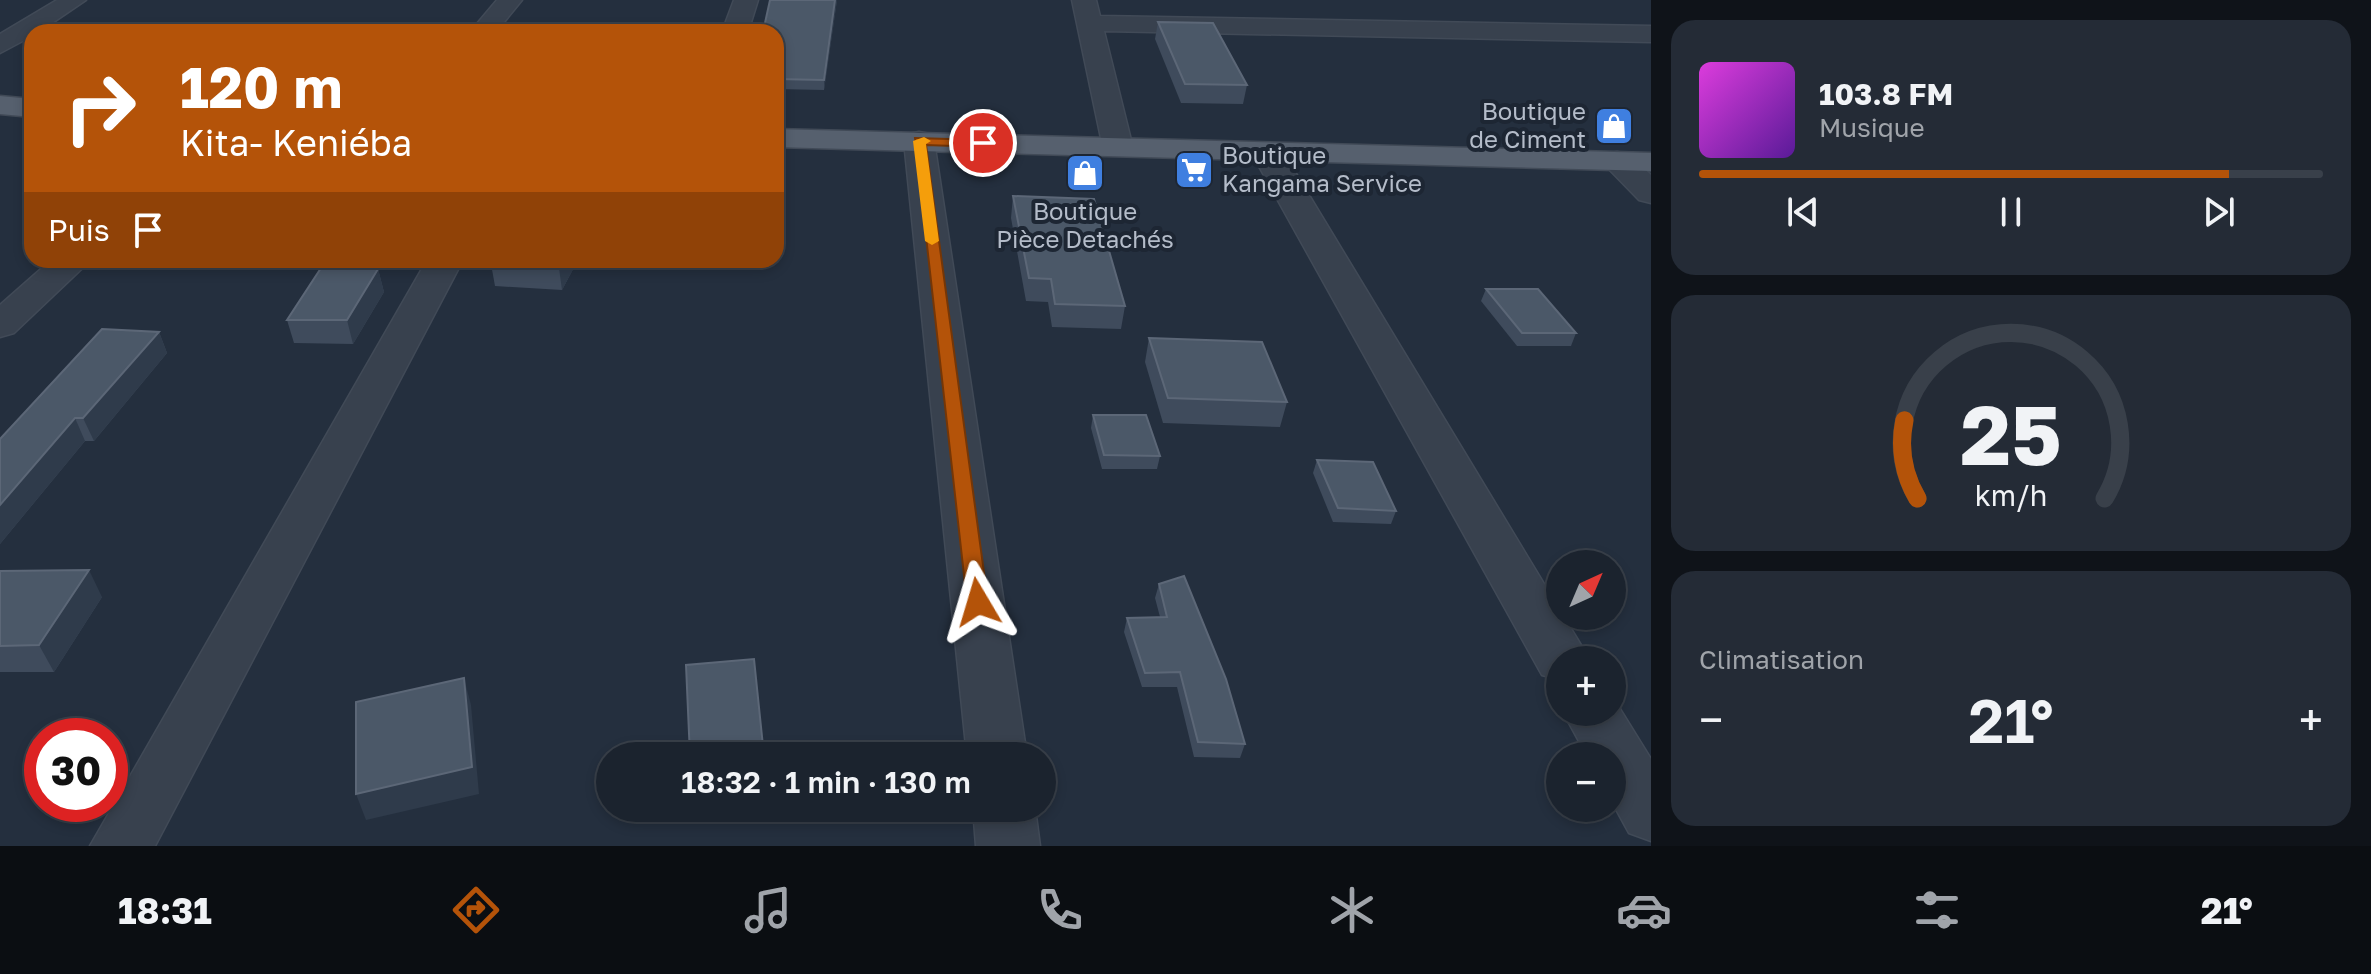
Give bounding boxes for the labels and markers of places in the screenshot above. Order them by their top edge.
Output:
place label: Boutique de Ciment [1469,96,1586,153]
shop icon: Boutique de Ciment [1593,105,1635,147]
pin [949,109,1017,177]
place label: Boutique Kangama Service [1222,140,1422,197]
supermarket icon: Boutique Kangama Service [1173,149,1215,191]
shop icon: Boutique Pièce Detachés [1064,152,1106,194]
place label: Boutique Pièce Detachés [996,196,1174,253]

